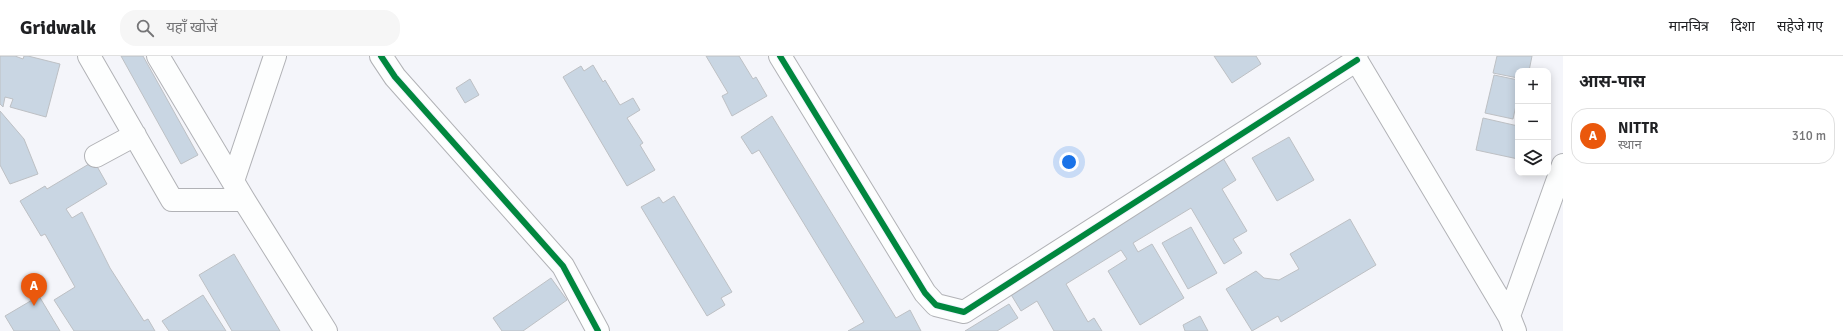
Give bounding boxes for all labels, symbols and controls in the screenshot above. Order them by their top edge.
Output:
search box [120,10,400,46]
text: Gridwalk [20,16,96,40]
icon: search [134,17,156,39]
text: यहाँ खोजें [166,18,217,36]
text: मानचित्र [1669,18,1709,35]
text: दिशा [1731,18,1755,35]
text: सहेजे गए [1777,18,1823,35]
map controls [1515,68,1551,176]
button: + [1515,68,1551,104]
text: आस-पास [1579,71,1645,92]
button: − [1515,104,1551,140]
text: NITTR [1618,119,1658,137]
text: A [1589,128,1597,144]
text: 310 m [1792,128,1826,144]
text: स्थान [1618,137,1642,153]
button: layers [1515,140,1551,176]
your location [1059,152,1079,172]
pin: A [21,273,47,306]

